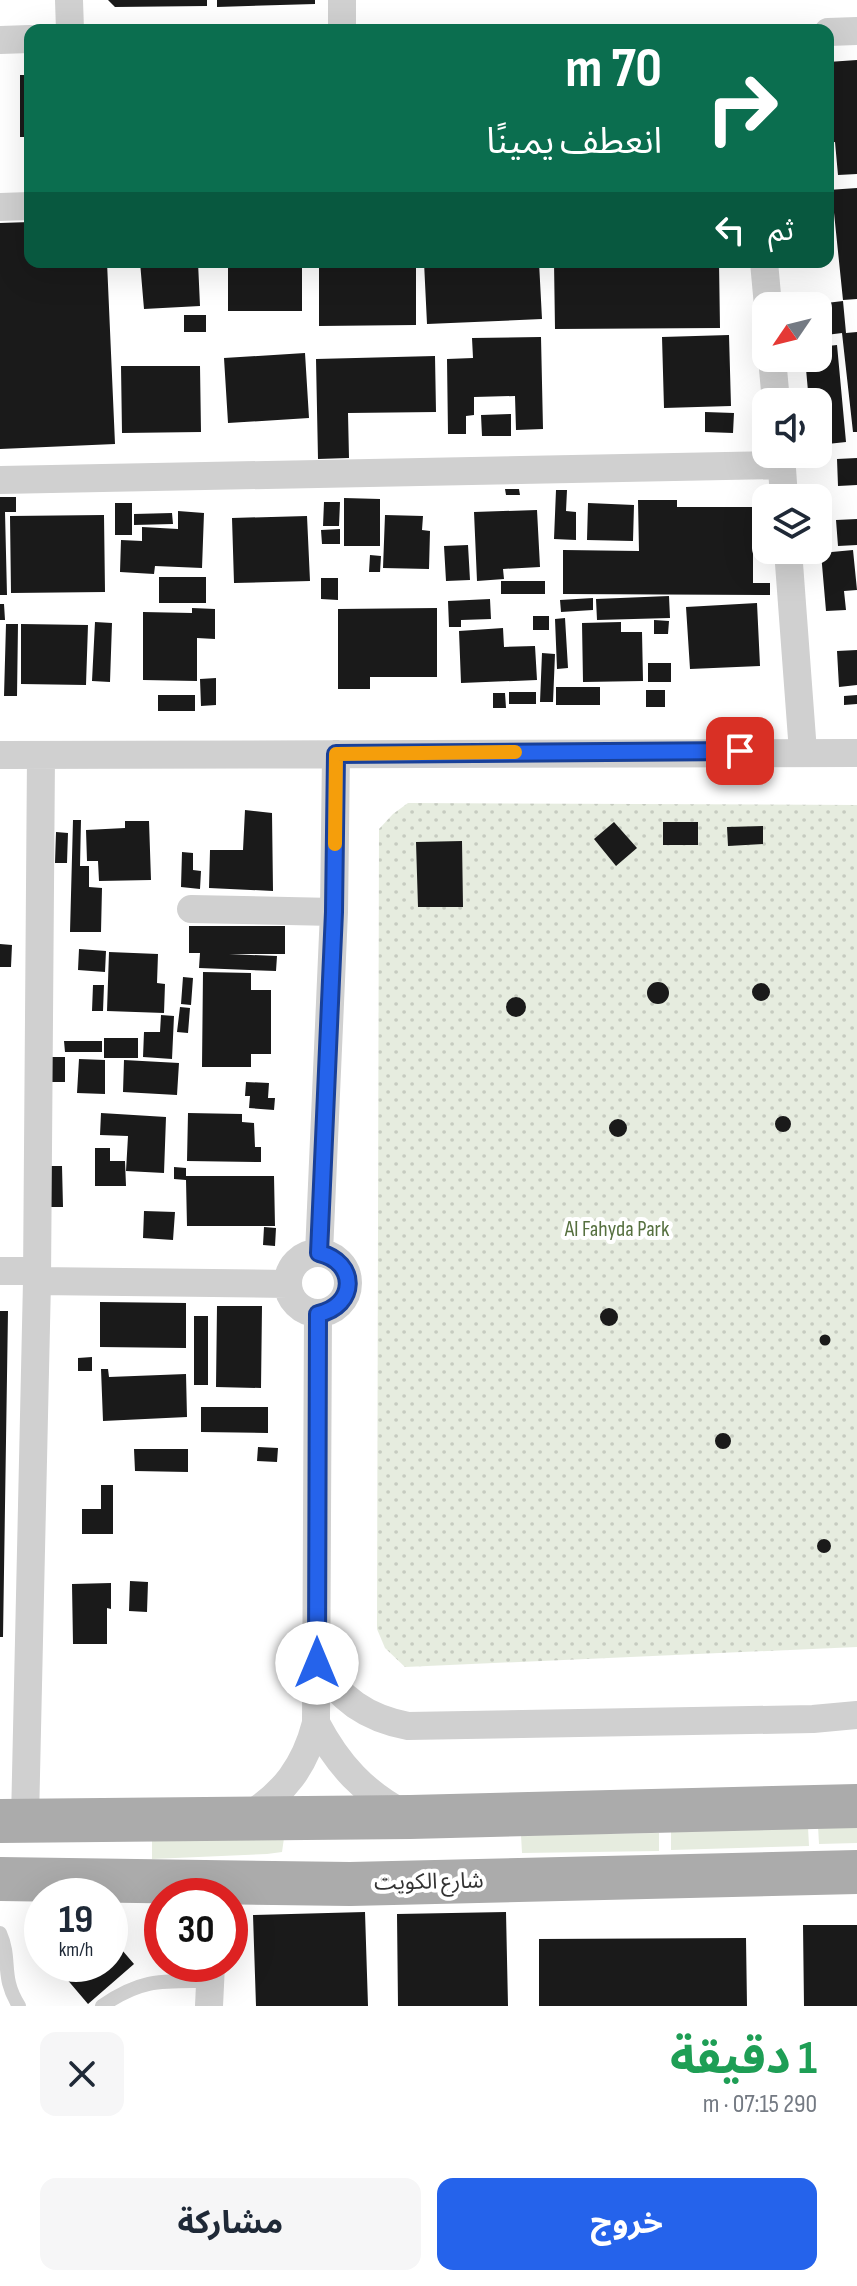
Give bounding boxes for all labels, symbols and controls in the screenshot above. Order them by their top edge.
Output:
text: 70 m [565,36,662,103]
icon: right [690,56,794,160]
text: انعطف يمينًا [486,121,662,164]
icon: left [708,208,752,252]
text: ثم [768,213,794,249]
north arrow [752,292,832,372]
map controls [752,292,832,564]
button: sound [752,388,832,468]
button: layers [752,484,832,564]
pin [706,717,774,785]
icon: arrive [718,729,762,773]
park label: Al Fahyda Park [564,1216,670,1243]
position arrow [275,1621,359,1705]
street label: شارع الكويت [374,1868,484,1898]
speed limit sign: 30 [144,1878,248,1982]
text: 19 [59,1896,93,1944]
text: km/h [59,1938,93,1962]
text: 1 دقيقة [670,2030,817,2087]
button: close [40,2032,124,2116]
text: 290 m · 07:15 [703,2089,817,2120]
button: مشاركة [40,2178,421,2270]
button: خروج [437,2178,817,2270]

